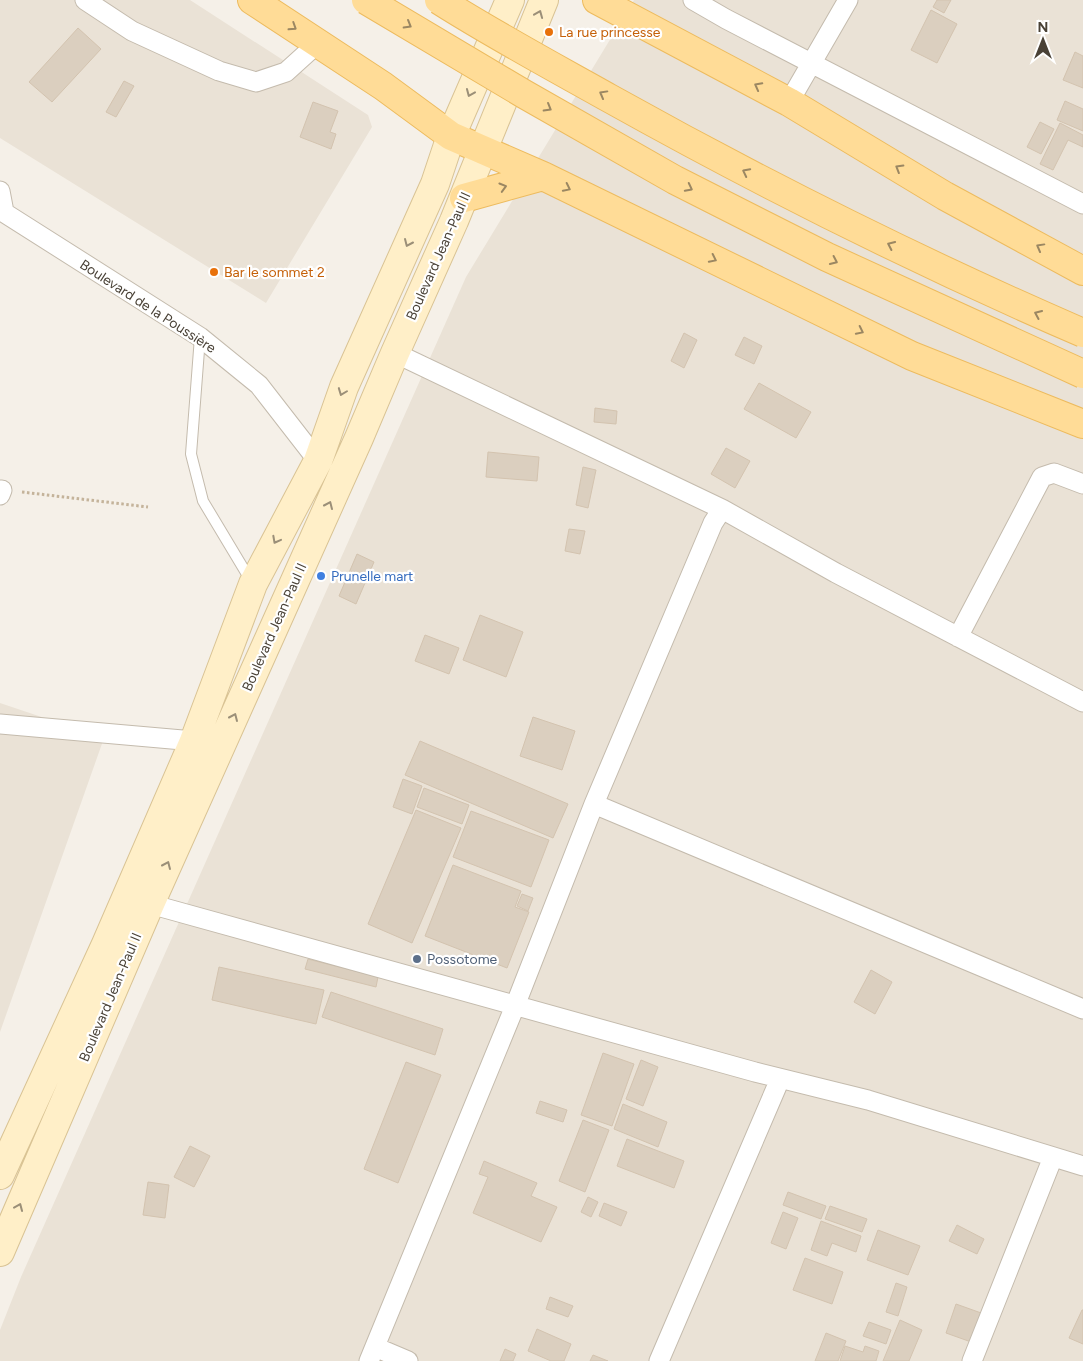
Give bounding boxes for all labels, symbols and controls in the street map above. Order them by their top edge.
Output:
one-way arrow [533,10,543,19]
north arrow [1018,15,1068,65]
one-way arrow [402,19,411,29]
text: N [1038,19,1048,36]
one-way arrow [287,20,296,30]
place label: La rue princesse [559,24,661,41]
marker: La rue princesse [543,26,555,38]
one-way arrow [755,82,764,92]
one-way arrow [465,88,476,97]
one-way arrow [599,91,608,101]
one-way arrow [542,101,551,111]
one-way arrow [895,164,904,174]
one-way arrow [742,168,751,178]
one-way arrow [499,182,507,192]
one-way arrow [562,182,571,193]
one-way arrow [684,182,693,192]
street label: Boulevard Jean-Paul II [403,190,474,323]
one-way arrow [404,238,415,247]
one-way arrow [887,240,896,251]
one-way arrow [1036,244,1045,254]
one-way arrow [708,253,717,263]
one-way arrow [829,254,838,265]
street label: Boulevard de la Poussière [76,256,219,357]
place label: Bar le sommet 2 [224,264,325,281]
marker: Bar le sommet 2 [208,266,220,278]
one-way arrow [1034,309,1043,320]
one-way arrow [854,324,863,334]
one-way arrow [338,387,348,396]
one-way arrow [323,501,333,510]
one-way arrow [272,534,282,543]
street label: Boulevard Jean-Paul II [239,561,310,694]
place label: Prunelle mart [331,568,413,585]
marker: Prunelle mart [315,570,327,582]
one-way arrow [228,713,238,722]
one-way arrow [161,861,172,870]
street label: Boulevard Jean-Paul II [76,930,145,1064]
place label: Possotome [427,951,498,968]
marker: Possotome [411,953,423,965]
one-way arrow [13,1203,24,1212]

